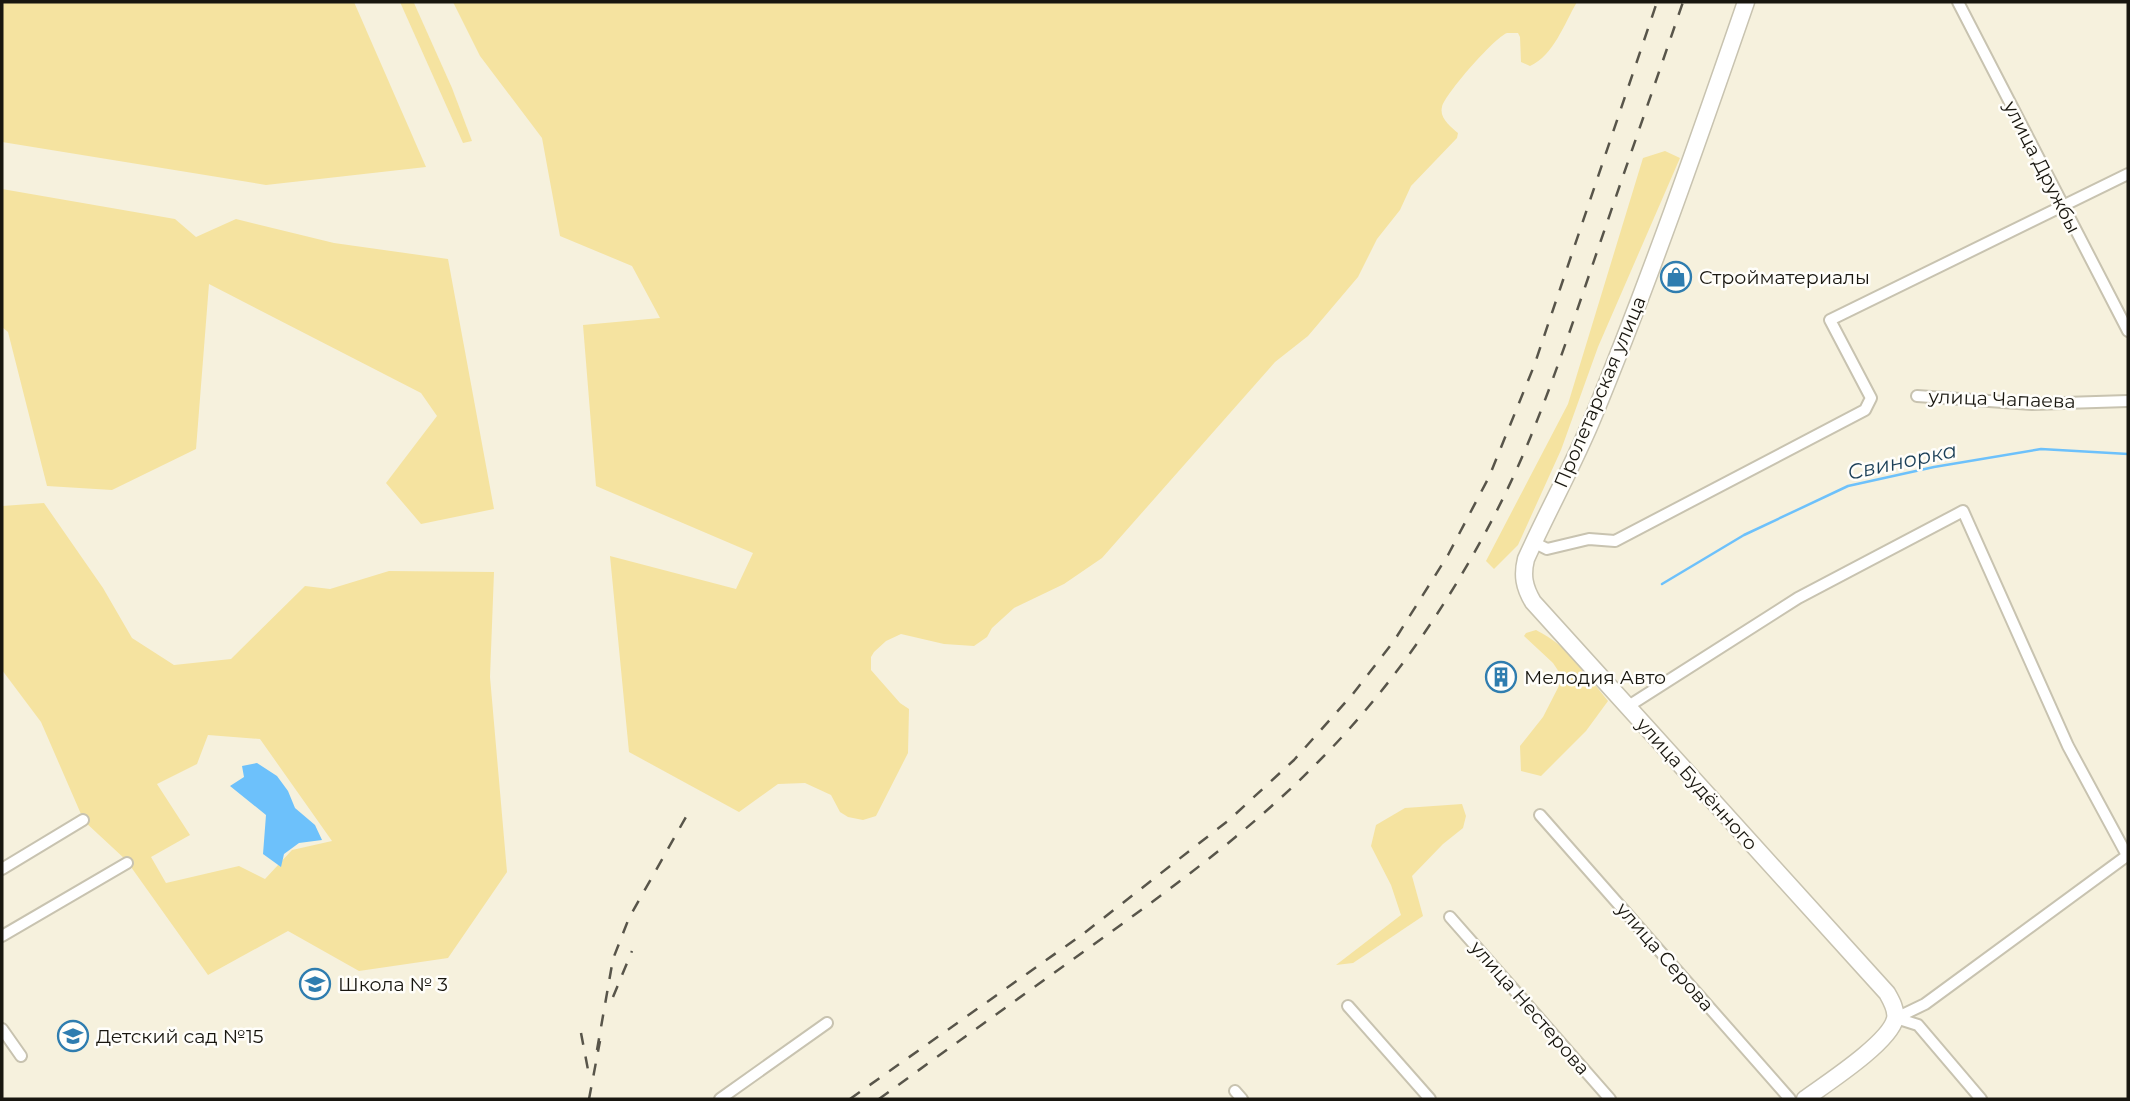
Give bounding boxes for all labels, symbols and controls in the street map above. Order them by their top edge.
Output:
street label: улица Дружбы [1998,96,2085,237]
shop icon: Стройматериалы [1659,260,1693,294]
place label: Стройматериалы [1699,266,1870,289]
street label: Пролетарская улица [1549,293,1651,491]
street label: улица Чапаева [1927,385,2076,413]
water label: Свинорка [1845,437,1959,485]
building icon: Мелодия Авто [1484,660,1518,694]
place label: Мелодия Авто [1524,666,1666,689]
street label: улица Будённого [1631,712,1763,855]
street label: улица Серова [1611,897,1719,1016]
street label: улица Нестерова [1465,935,1595,1080]
school or university icon: Школа № 3 [298,967,332,1001]
place label: Школа № 3 [338,973,448,996]
school or university icon: Детский сад №15 [56,1019,90,1053]
place label: Детский сад №15 [96,1025,264,1048]

